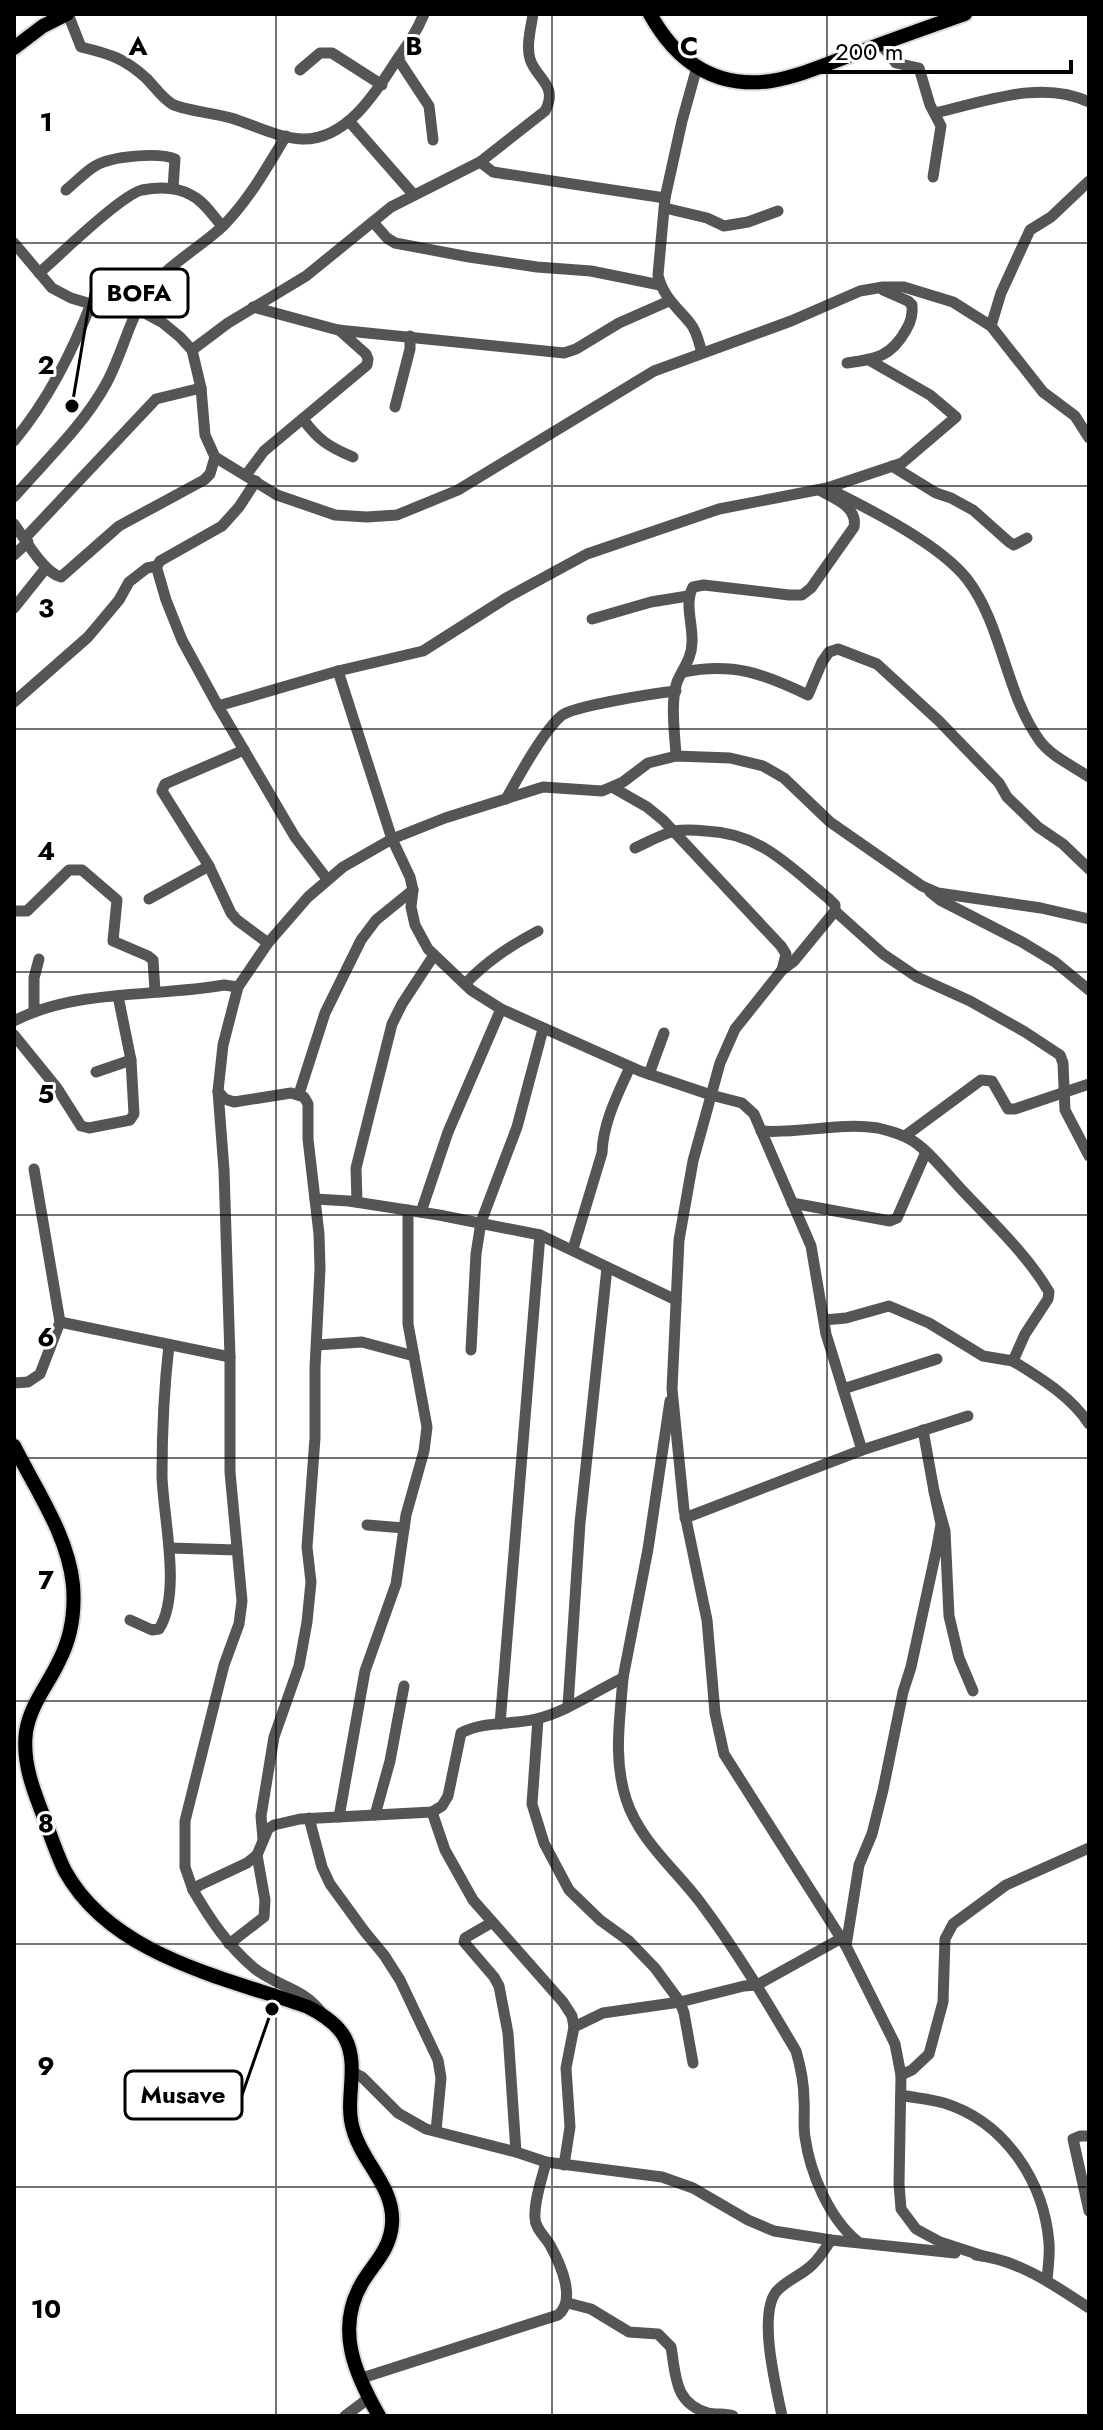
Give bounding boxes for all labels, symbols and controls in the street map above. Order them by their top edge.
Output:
scale bar [823,24,1071,74]
text: A [127,27,148,65]
text: B [405,27,423,65]
text: C [680,27,698,65]
text: 200 m [835,34,903,69]
text: 1 [39,103,53,141]
callout: BOFA [91,269,188,317]
text: BOFA [107,275,172,310]
text: 2 [37,346,55,384]
text: 3 [38,589,54,627]
text: 4 [37,832,55,870]
text: 5 [38,1075,54,1113]
text: 6 [37,1318,55,1356]
text: 7 [38,1561,54,1599]
text: 8 [38,1804,54,1842]
text: 9 [37,2047,55,2085]
callout: Musave [125,2071,242,2119]
text: Musave [141,2077,225,2112]
text: 10 [31,2290,61,2328]

